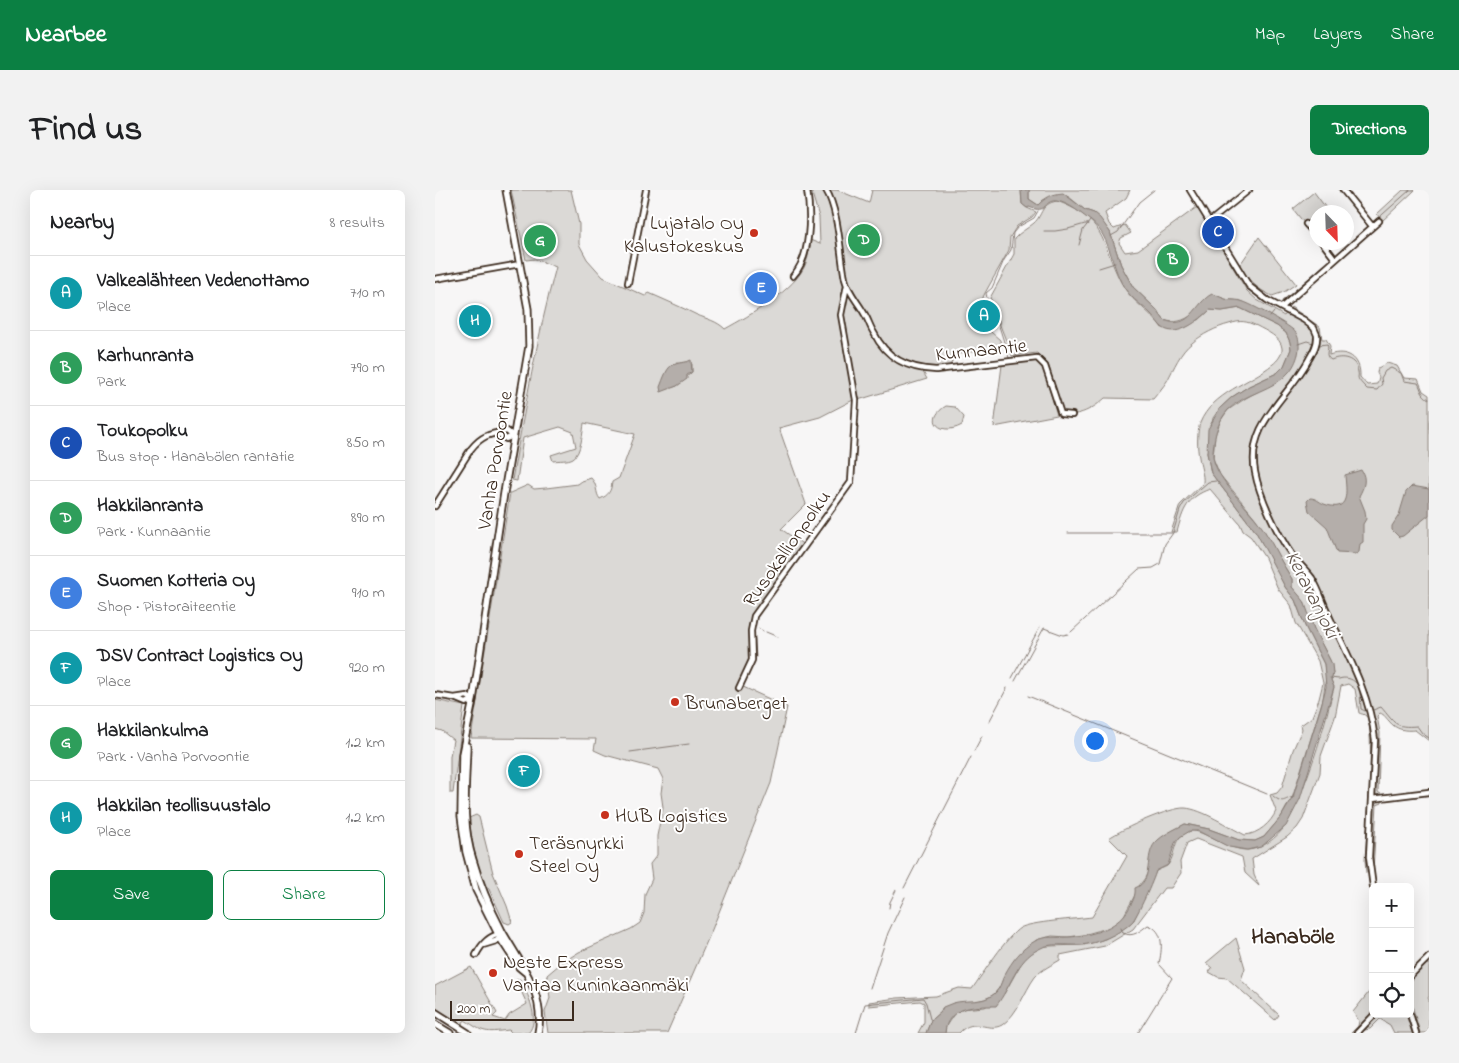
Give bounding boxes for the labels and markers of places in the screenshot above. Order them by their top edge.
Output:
place label: Lujatalo Oy Kalustokeskus [624,210,744,262]
pin: C [1202,213,1234,251]
pin: D [848,221,880,259]
pin: G [524,222,556,260]
marker: Lujatalo Oy Kalustokeskus [748,227,760,239]
pin: B [1157,241,1189,279]
pin: E [745,269,777,307]
pin: A [968,297,1000,335]
pin: H [459,302,491,340]
place label: Brunaberget [684,690,787,720]
marker: Brunaberget [669,696,681,708]
pin: F [508,752,540,790]
place label: HUB Logistics [615,803,728,833]
marker: HUB Logistics [599,809,611,821]
place label: Teräsnyrkki Steel Oy [529,830,624,882]
marker: Teräsnyrkki Steel Oy [513,848,525,860]
place label: Neste Express Vantaa Kuninkaanmäki [502,949,689,1001]
marker: Neste Express Vantaa Kuninkaanmäki [487,967,499,979]

